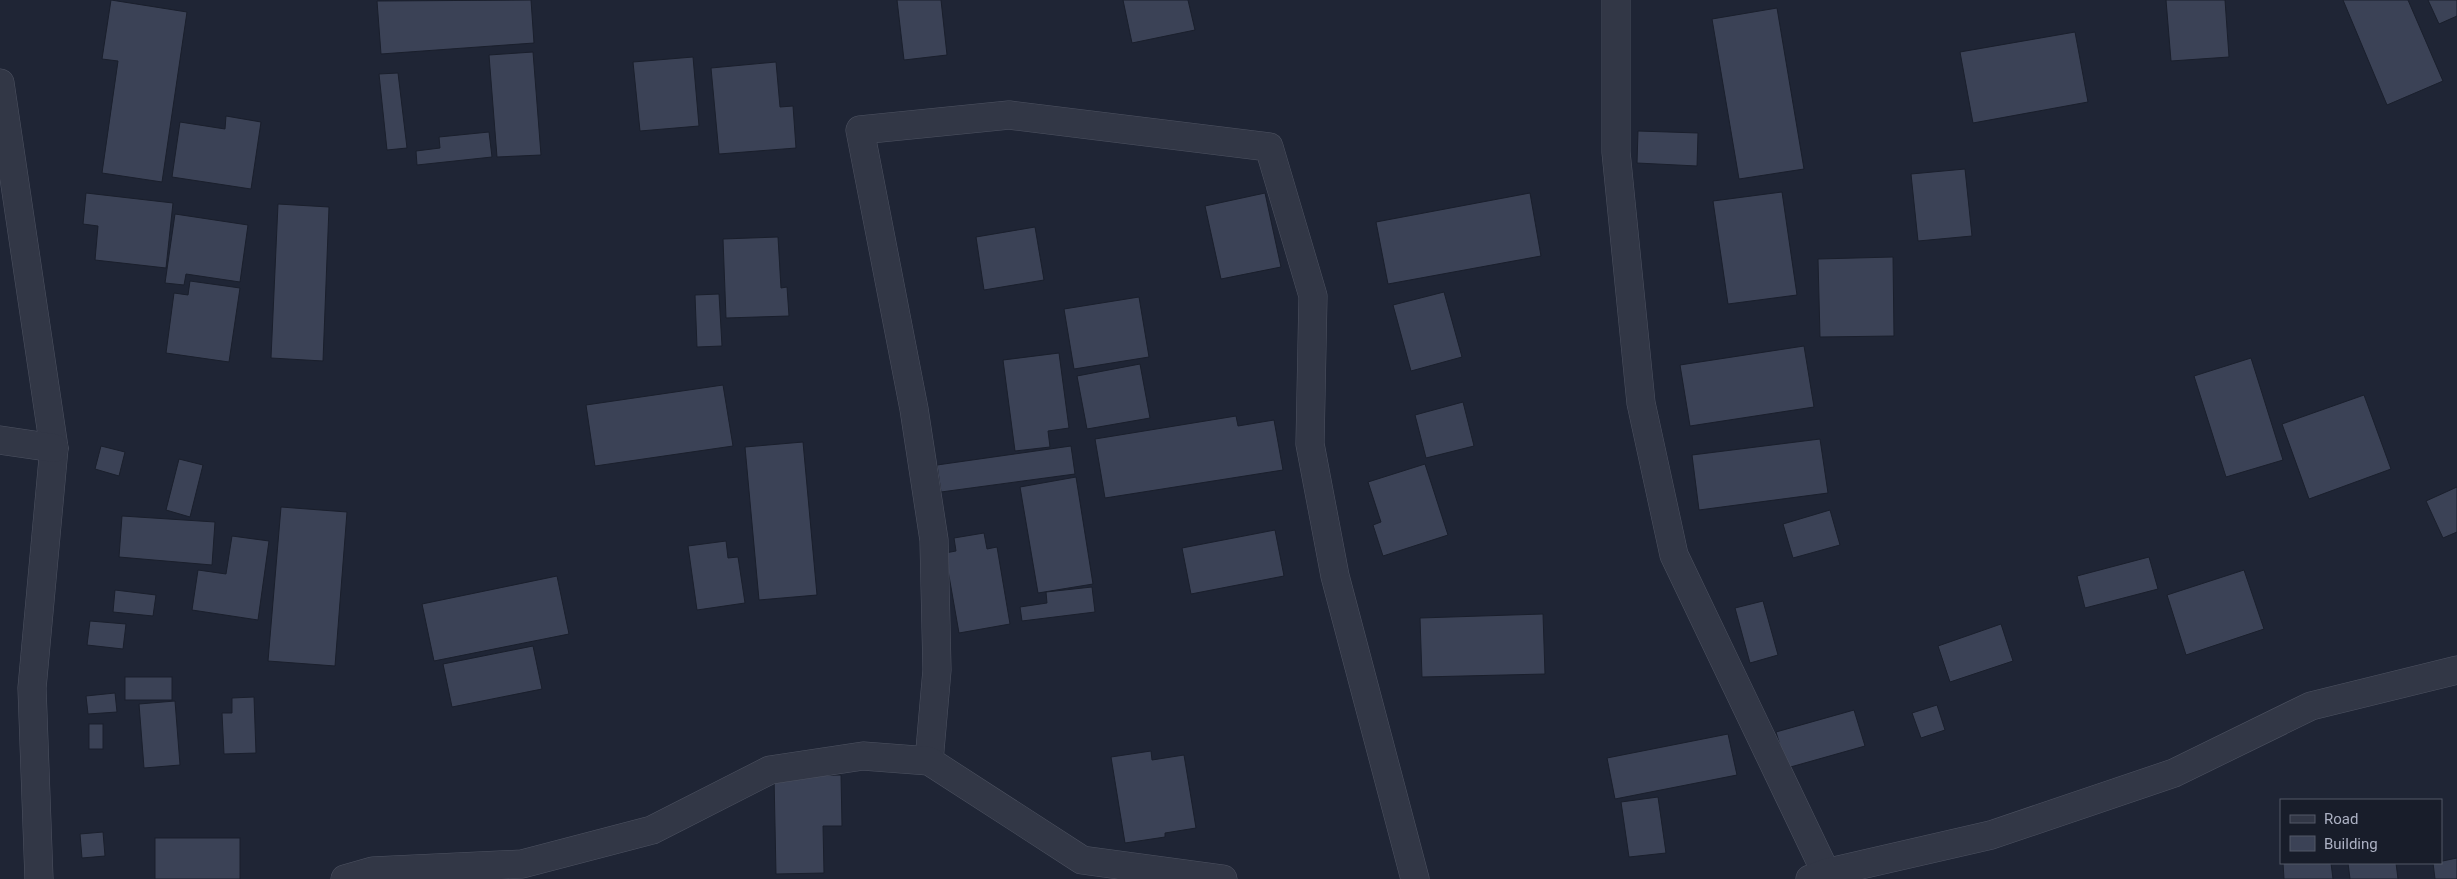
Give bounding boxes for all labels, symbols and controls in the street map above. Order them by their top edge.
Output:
legend [2280,799,2442,864]
text: Road [2324,810,2358,828]
text: Building [2324,835,2378,853]

